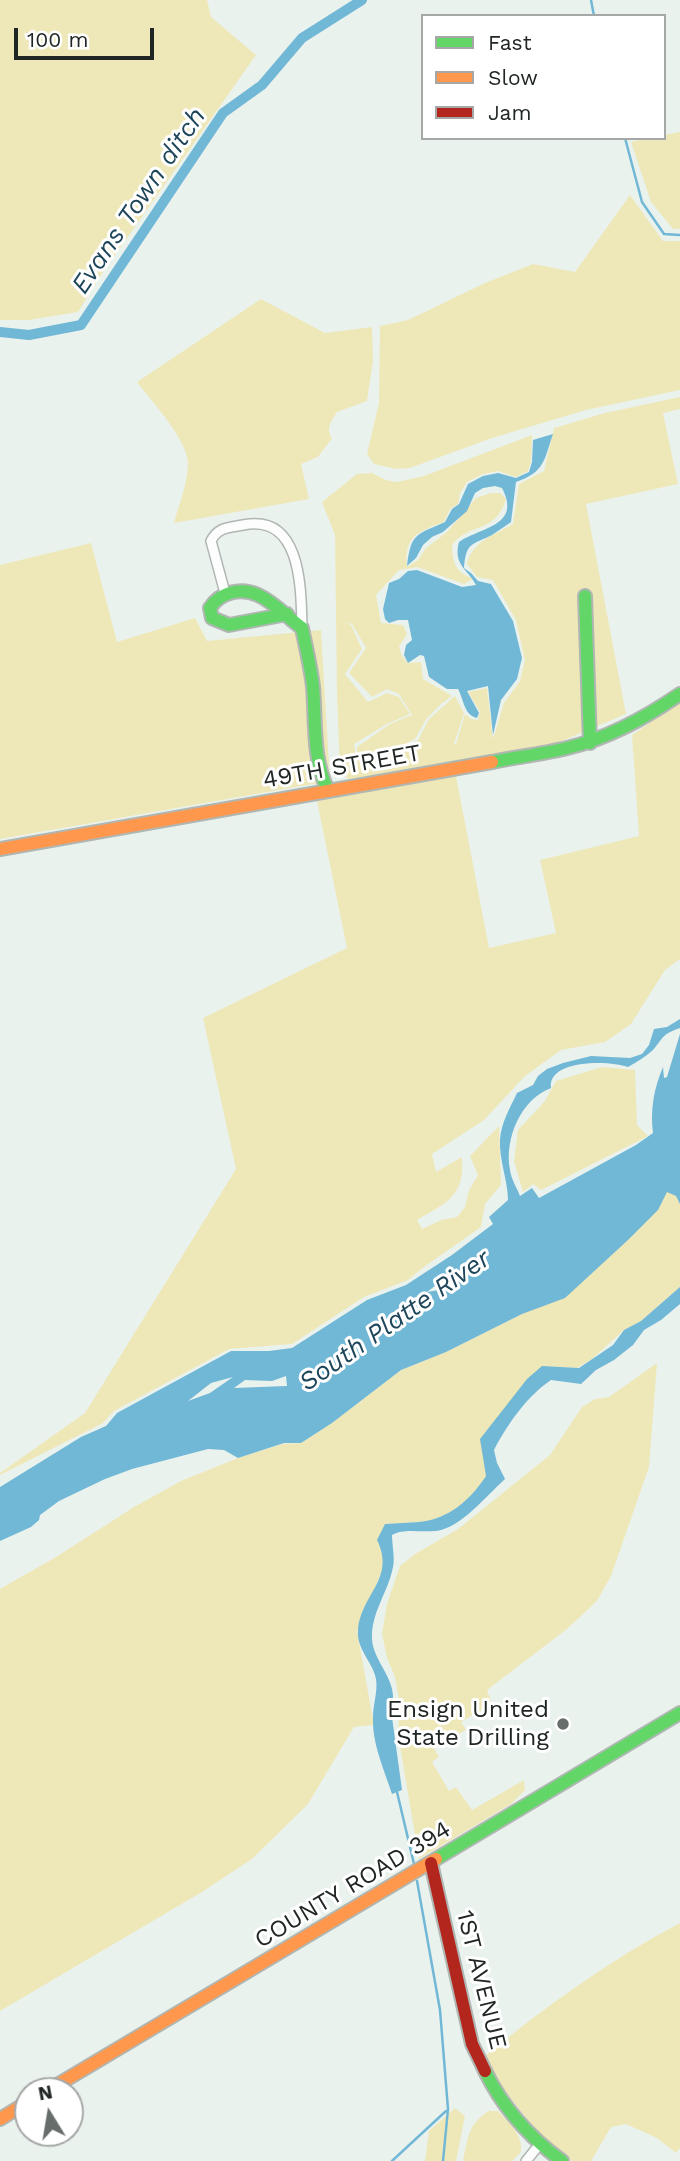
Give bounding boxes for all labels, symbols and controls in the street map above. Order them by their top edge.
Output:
scale bar [18,14,158,58]
legend [421,14,666,140]
text: 100 m [27,27,89,52]
text: Fast [488,30,532,55]
text: Slow [488,65,538,90]
text: Jam [488,100,531,125]
water label: Evans Town ditch [65,102,213,300]
street label: 49TH STREET [261,739,423,795]
water label: South Platte River [294,1243,496,1399]
place label: Ensign United State Drilling [387,1696,549,1752]
marker: Ensign United State Drilling [555,1716,571,1732]
street label: COUNTY ROAD 394 [250,1815,456,1955]
street label: 1ST AVENUE [450,1908,512,2052]
north arrow [14,2077,84,2147]
text: N [36,2080,54,2105]

